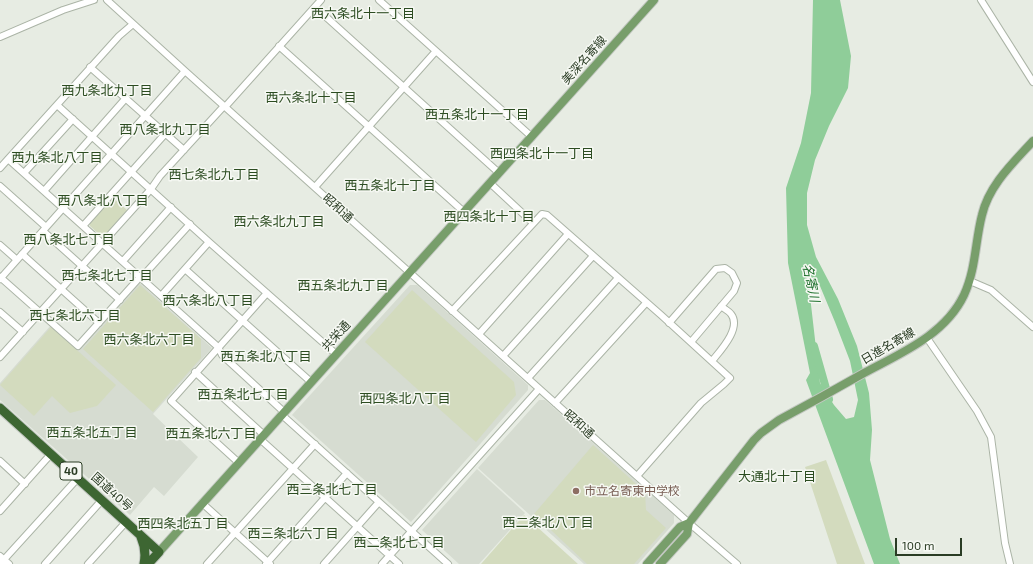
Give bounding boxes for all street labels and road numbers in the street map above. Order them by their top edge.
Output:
street label: 美深名寄線 [559,33,609,87]
street label: 昭和通 [320,191,356,225]
street label: 共栄通 [319,318,353,354]
street label: 日進名寄線 [858,325,918,367]
street label: 昭和通 [561,407,597,441]
road number: 40 [60,462,82,480]
street label: 国道40号 [88,470,136,514]

